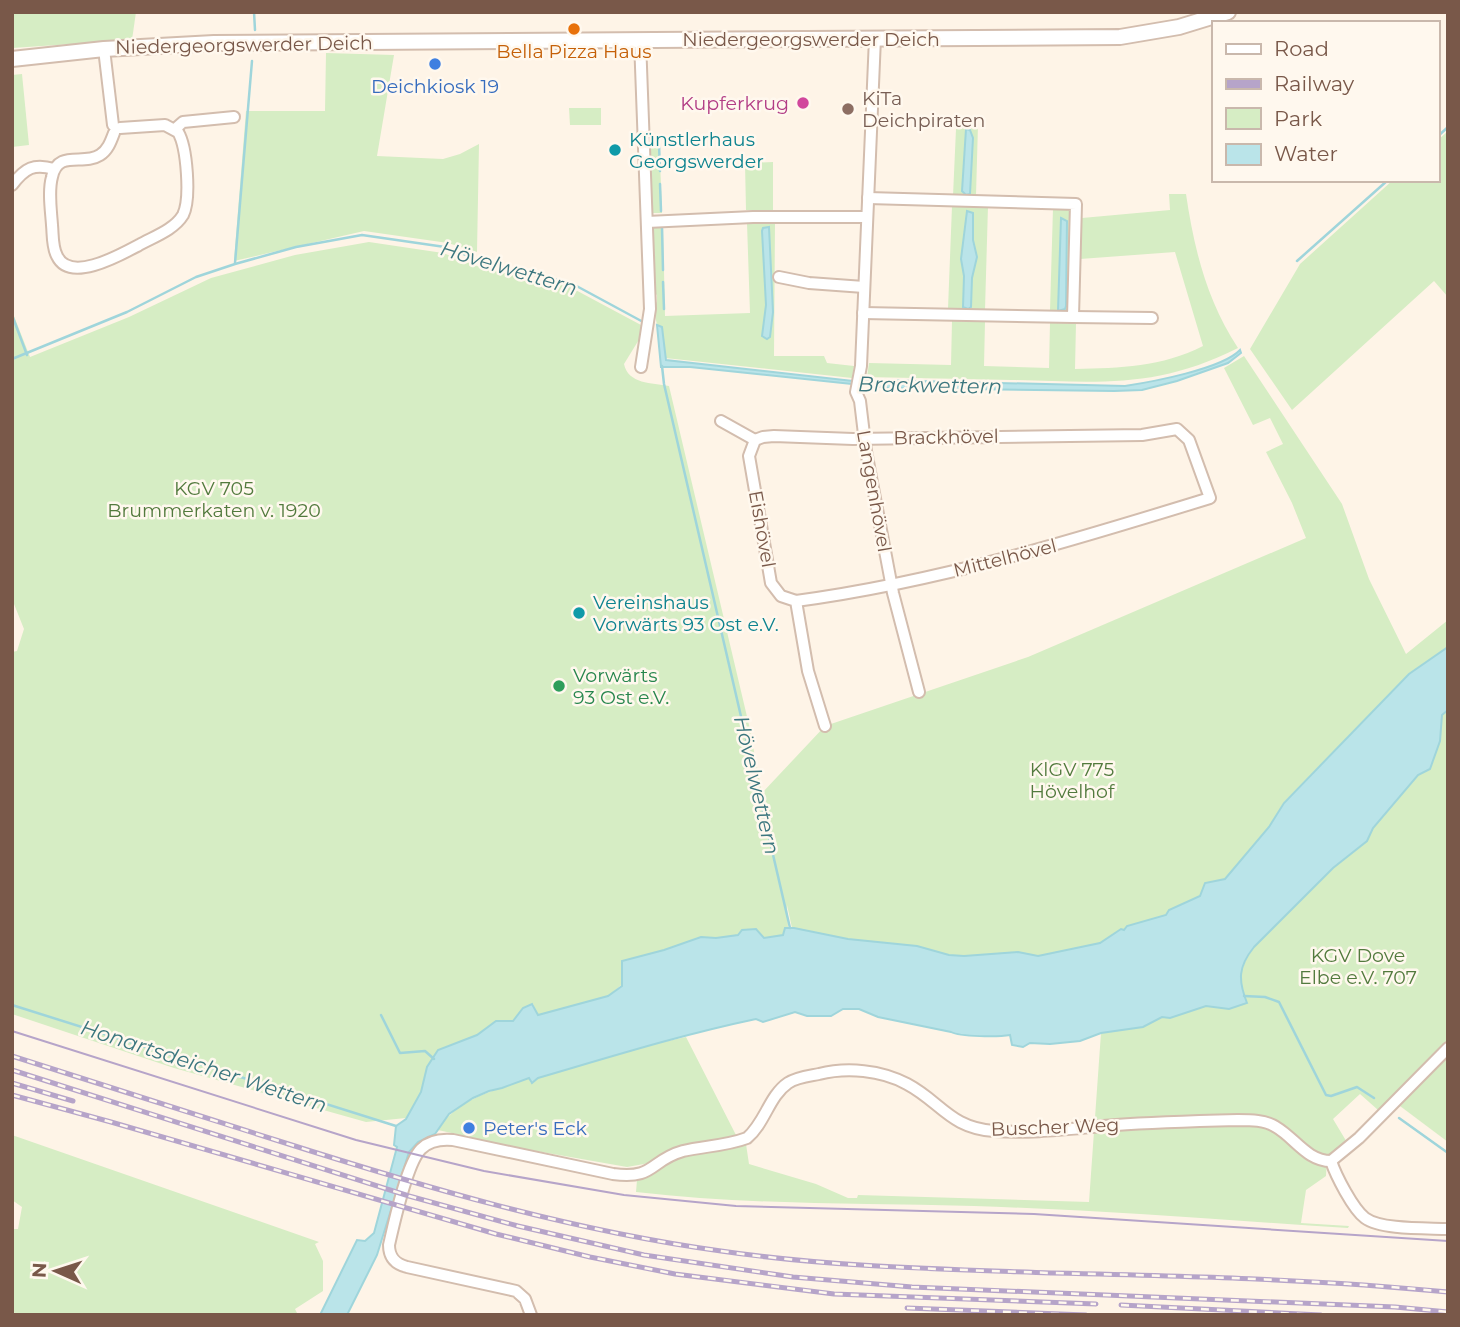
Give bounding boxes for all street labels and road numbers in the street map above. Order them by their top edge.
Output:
street label: Niedergeorgswerder Deich [682,28,940,51]
street label: Niedergeorgswerder Deich [115,31,373,59]
street label: Brackhövel [893,425,999,449]
street label: Langenhövel [852,428,896,554]
street label: Eishövel [744,489,780,569]
street label: Mittelhövel [951,534,1059,582]
street label: Buscher Weg [990,1113,1120,1141]

